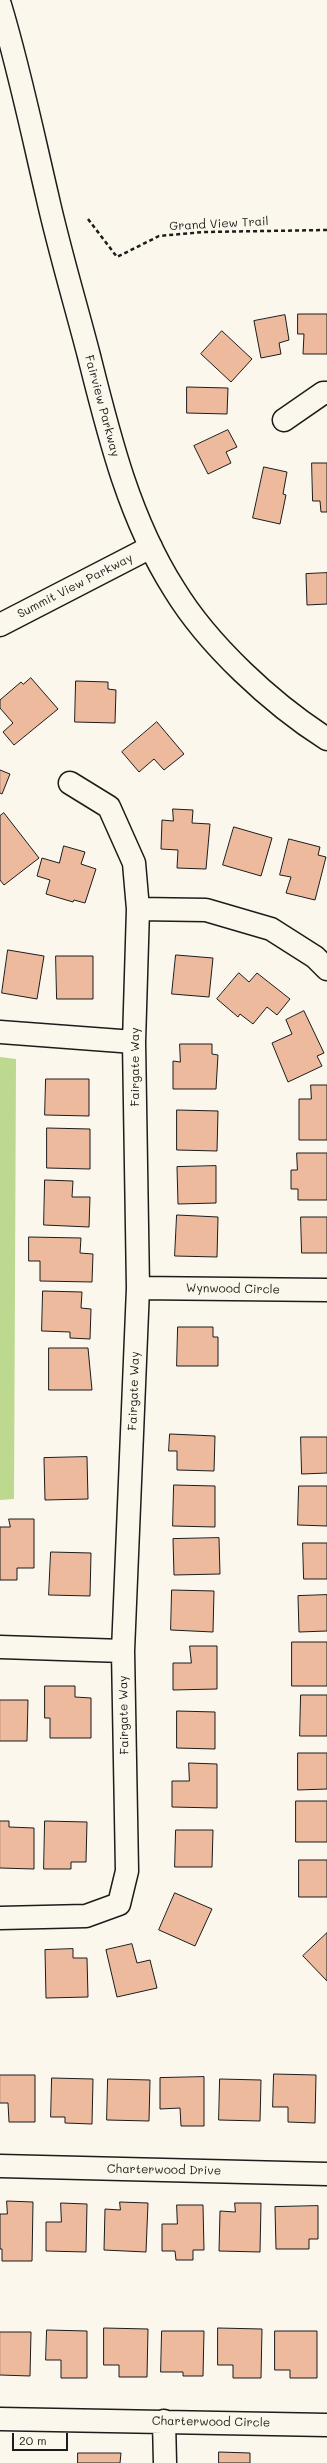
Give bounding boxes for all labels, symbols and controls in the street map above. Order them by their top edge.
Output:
street label: Grand View Trail [169,214,269,234]
street label: Fairview Parkway [81,354,123,458]
street label: Summit View Parkway [15,551,135,621]
street label: Fairgate Way [128,1027,142,1107]
street label: Wynwood Circle [186,1281,280,1297]
street label: Fairgate Way [125,1351,143,1431]
street label: Fairgate Way [116,1675,132,1755]
street label: Charterwood Drive [107,2162,221,2178]
street label: Charterwood Circle [152,2414,270,2430]
scale bar [14,2425,70,2451]
text: 20 m [19,2432,47,2448]

